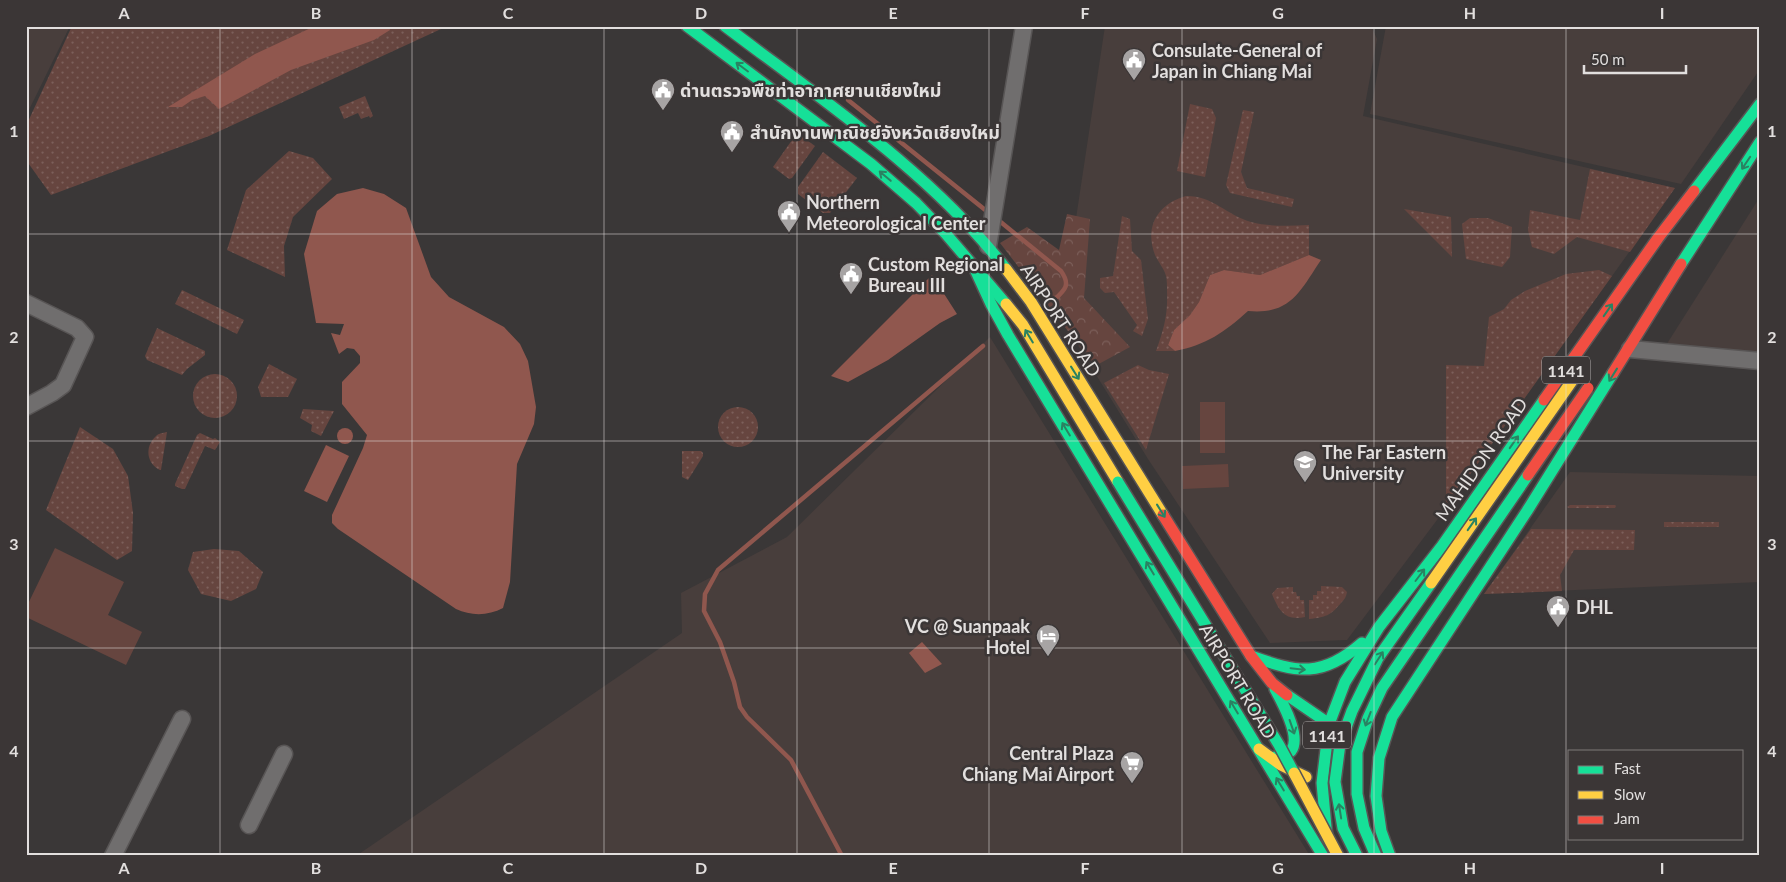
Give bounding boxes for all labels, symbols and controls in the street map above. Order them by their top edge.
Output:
text: A [117,3,130,22]
text: B [311,3,321,22]
text: C [503,3,514,22]
text: D [695,3,707,22]
text: E [888,3,898,22]
text: F [1080,3,1090,22]
text: G [1272,3,1284,22]
text: H [1464,3,1476,22]
text: I [1660,3,1664,22]
place label: Consulate-General of Japan in Chiang Mai [1152,39,1323,82]
scale bar [1584,42,1686,74]
public building icon: Consulate-General of Japan in Chiang Mai [1121,47,1147,81]
text: 50 m [1591,50,1625,68]
one-way arrow [736,62,749,73]
public building icon: ด่านตรวจพืชท่าอากาศยานเชียงใหม่ [650,77,676,111]
place label: ด่านตรวจพืชท่าอากาศยานเชียงใหม่ [680,79,941,101]
public building icon: สำนักงานพาณิชย์จังหวัดเชียงใหม่ [719,119,745,153]
text: 1 [9,121,19,140]
place label: สำนักงานพาณิชย์จังหวัดเชียงใหม่ [750,121,1000,143]
text: 1 [1767,121,1777,140]
one-way arrow [1740,156,1750,170]
one-way arrow [879,171,892,182]
place label: Northern Meteorological Center [806,191,986,234]
public building icon: Northern Meteorological Center [776,199,802,233]
place label: Custom Regional Bureau III [868,253,1003,296]
street label: AIRPORT ROAD [1016,259,1106,381]
public building icon: Custom Regional Bureau III [838,261,864,295]
one-way arrow [1603,303,1613,317]
text: 2 [9,327,19,346]
text: 2 [1767,327,1777,346]
one-way arrow [1024,329,1034,343]
road number: 1141 [1542,356,1590,384]
one-way arrow [1070,365,1080,379]
one-way arrow [1608,367,1618,381]
street label: MAHIDON ROAD [1430,393,1532,525]
one-way arrow [1060,422,1070,436]
one-way arrow [1509,436,1519,450]
place label: The Far Eastern University [1322,441,1446,484]
school or university icon: The Far Eastern University [1292,449,1318,483]
one-way arrow [1156,503,1166,517]
one-way arrow [1467,518,1477,532]
text: 3 [9,534,19,553]
text: 3 [1767,534,1777,553]
one-way arrow [1144,561,1155,575]
one-way arrow [1414,569,1425,582]
public building icon: DHL [1545,594,1571,628]
place label: DHL [1576,596,1614,618]
place label: VC @ Suanpaak Hotel [904,615,1030,658]
street label: AIRPORT ROAD [1195,619,1281,743]
hotel icon: VC @ Suanpaak Hotel [1035,623,1061,657]
one-way arrow [1374,651,1384,665]
one-way arrow [1289,665,1305,674]
one-way arrow [1228,701,1238,715]
one-way arrow [1363,711,1372,727]
one-way arrow [1288,719,1297,734]
road number: 1141 [1303,722,1351,748]
text: 4 [9,741,19,760]
text: 4 [1767,741,1777,760]
place label: Central Plaza Chiang Mai Airport [962,742,1114,785]
supermarket icon: Central Plaza Chiang Mai Airport [1119,750,1145,784]
legend [1568,750,1744,840]
text: Fast [1614,759,1641,777]
one-way arrow [1274,778,1284,792]
text: Slow [1614,785,1646,803]
one-way arrow [1334,803,1344,819]
text: Jam [1614,809,1640,827]
text: A [117,858,130,877]
text: B [311,858,321,877]
text: C [503,858,514,877]
text: D [695,858,707,877]
text: E [888,858,898,877]
text: F [1080,858,1090,877]
text: G [1272,858,1284,877]
text: H [1464,858,1476,877]
text: I [1660,858,1664,877]

